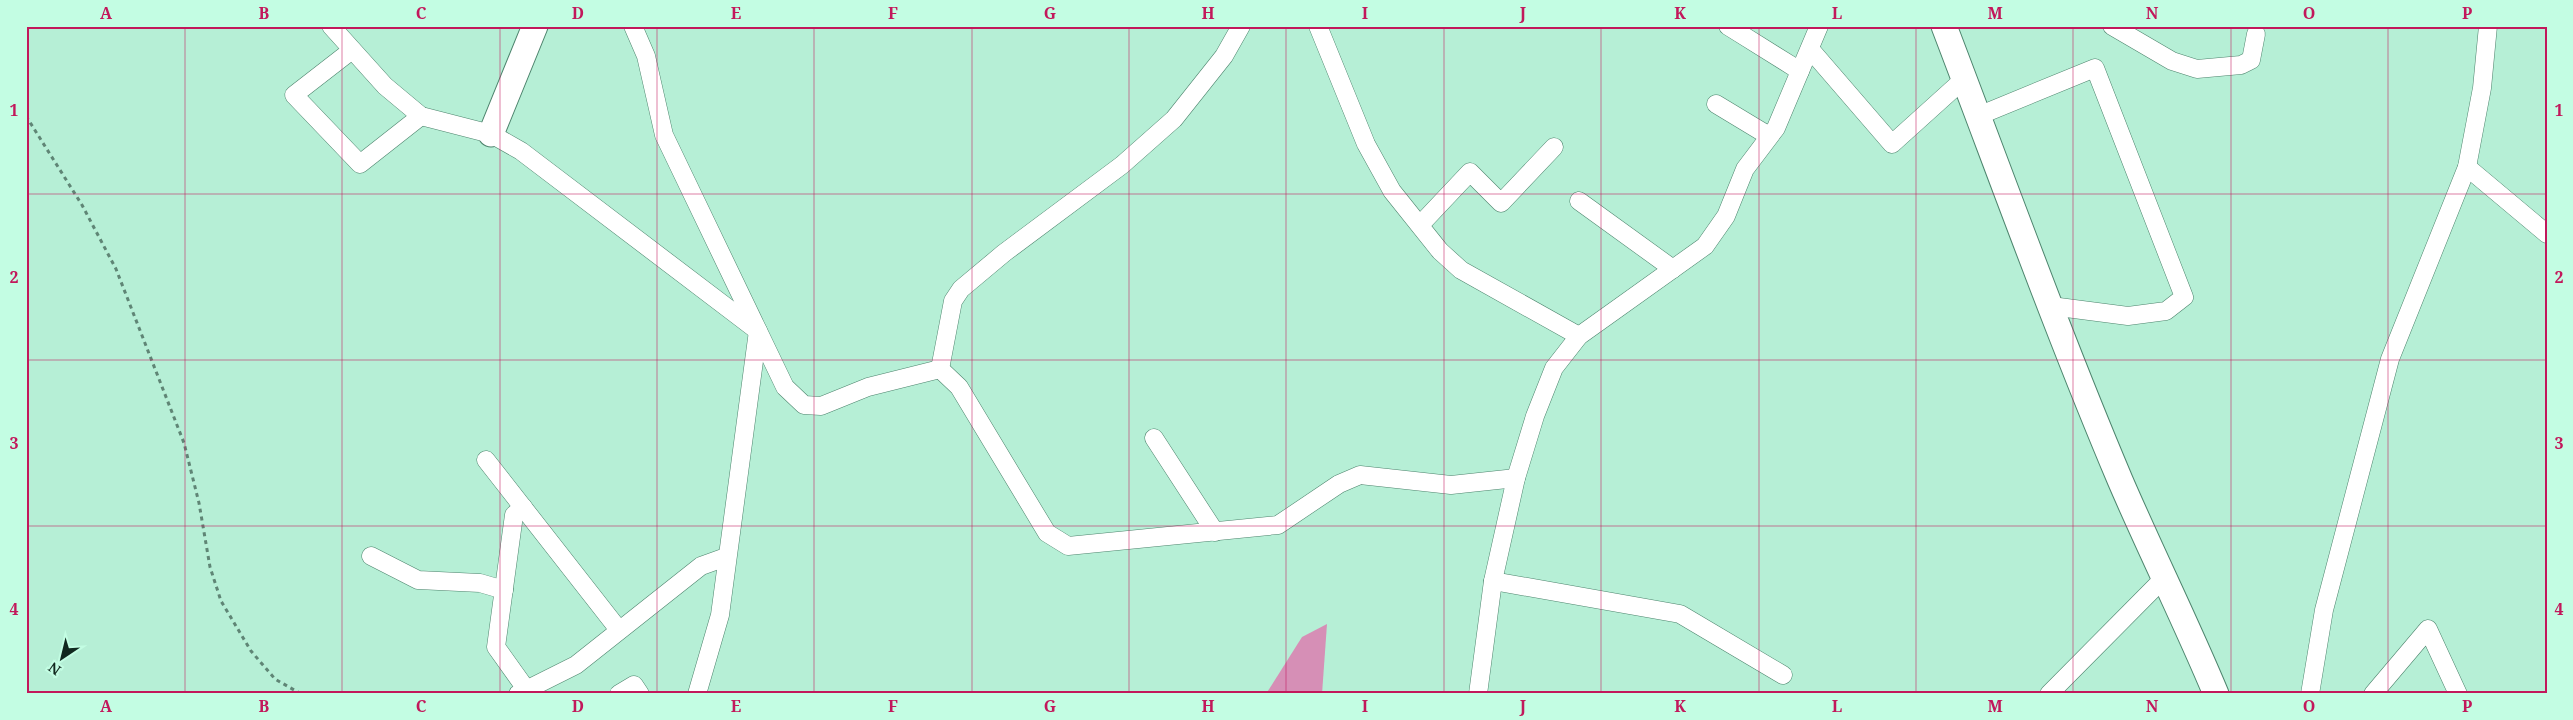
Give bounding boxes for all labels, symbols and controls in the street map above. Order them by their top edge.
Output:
text: A [100,2,113,24]
text: B [259,2,270,24]
text: C [416,2,427,24]
text: D [572,2,584,24]
text: E [731,2,741,24]
text: F [888,2,898,24]
text: G [1044,2,1056,24]
text: H [1201,2,1215,24]
text: I [1362,2,1368,24]
text: J [1519,2,1527,24]
text: K [1674,2,1686,24]
text: L [1832,2,1842,24]
text: M [1987,2,2003,24]
text: N [2146,2,2159,24]
text: O [2303,2,2315,24]
text: P [2462,2,2472,24]
text: 1 [9,99,19,121]
text: 1 [2554,99,2564,121]
text: 2 [9,266,19,288]
text: 2 [2554,266,2564,288]
text: 3 [9,432,19,454]
text: 3 [2554,432,2564,454]
text: 4 [9,598,19,620]
text: 4 [2554,598,2564,620]
north arrow [38,632,88,682]
text: N [44,658,64,680]
text: A [100,695,113,717]
text: B [259,695,270,717]
text: C [416,695,427,717]
text: D [572,695,584,717]
text: E [731,695,741,717]
text: F [888,695,898,717]
text: G [1044,695,1056,717]
text: H [1201,695,1215,717]
text: I [1362,695,1368,717]
text: J [1519,695,1527,717]
text: K [1674,695,1686,717]
text: L [1832,695,1842,717]
text: M [1987,695,2003,717]
text: N [2146,695,2159,717]
text: O [2303,695,2315,717]
text: P [2462,695,2472,717]

